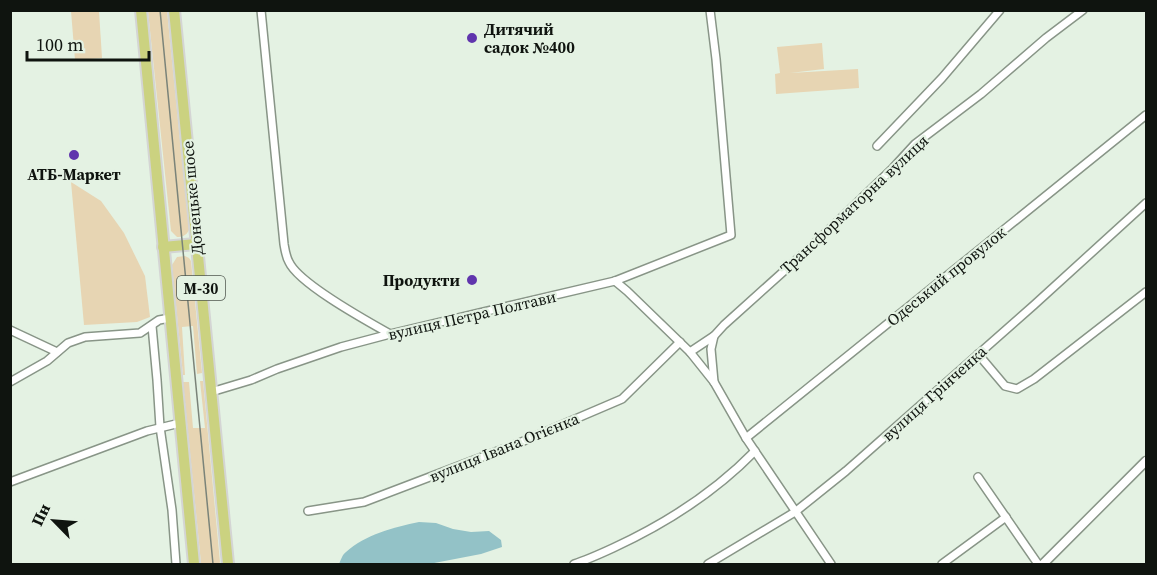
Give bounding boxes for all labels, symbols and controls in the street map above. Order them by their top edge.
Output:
place label: Дитячий садок №400 [484,18,575,58]
scale bar [27,24,148,62]
marker: Дитячий садок №400 [465,31,479,45]
text: 100 m [36,32,83,57]
street label: Трансформаторна вулиця [775,129,933,279]
street label: Донецьке шосе [176,140,208,256]
marker: АТБ-Маркет [67,148,81,162]
place label: АТБ-Маркет [27,163,121,185]
street label: Одеський провулок [882,221,1010,331]
place label: Продукти [383,269,461,291]
marker: Продукти [465,273,479,287]
road number: М-30 [177,276,225,300]
street label: вулиця Петра Полтави [386,285,558,345]
street label: вулиця Грінченка [877,340,992,446]
street label: вулиця Івана Огієнка [426,407,583,487]
north arrow [24,491,84,551]
text: Пн [26,500,55,529]

